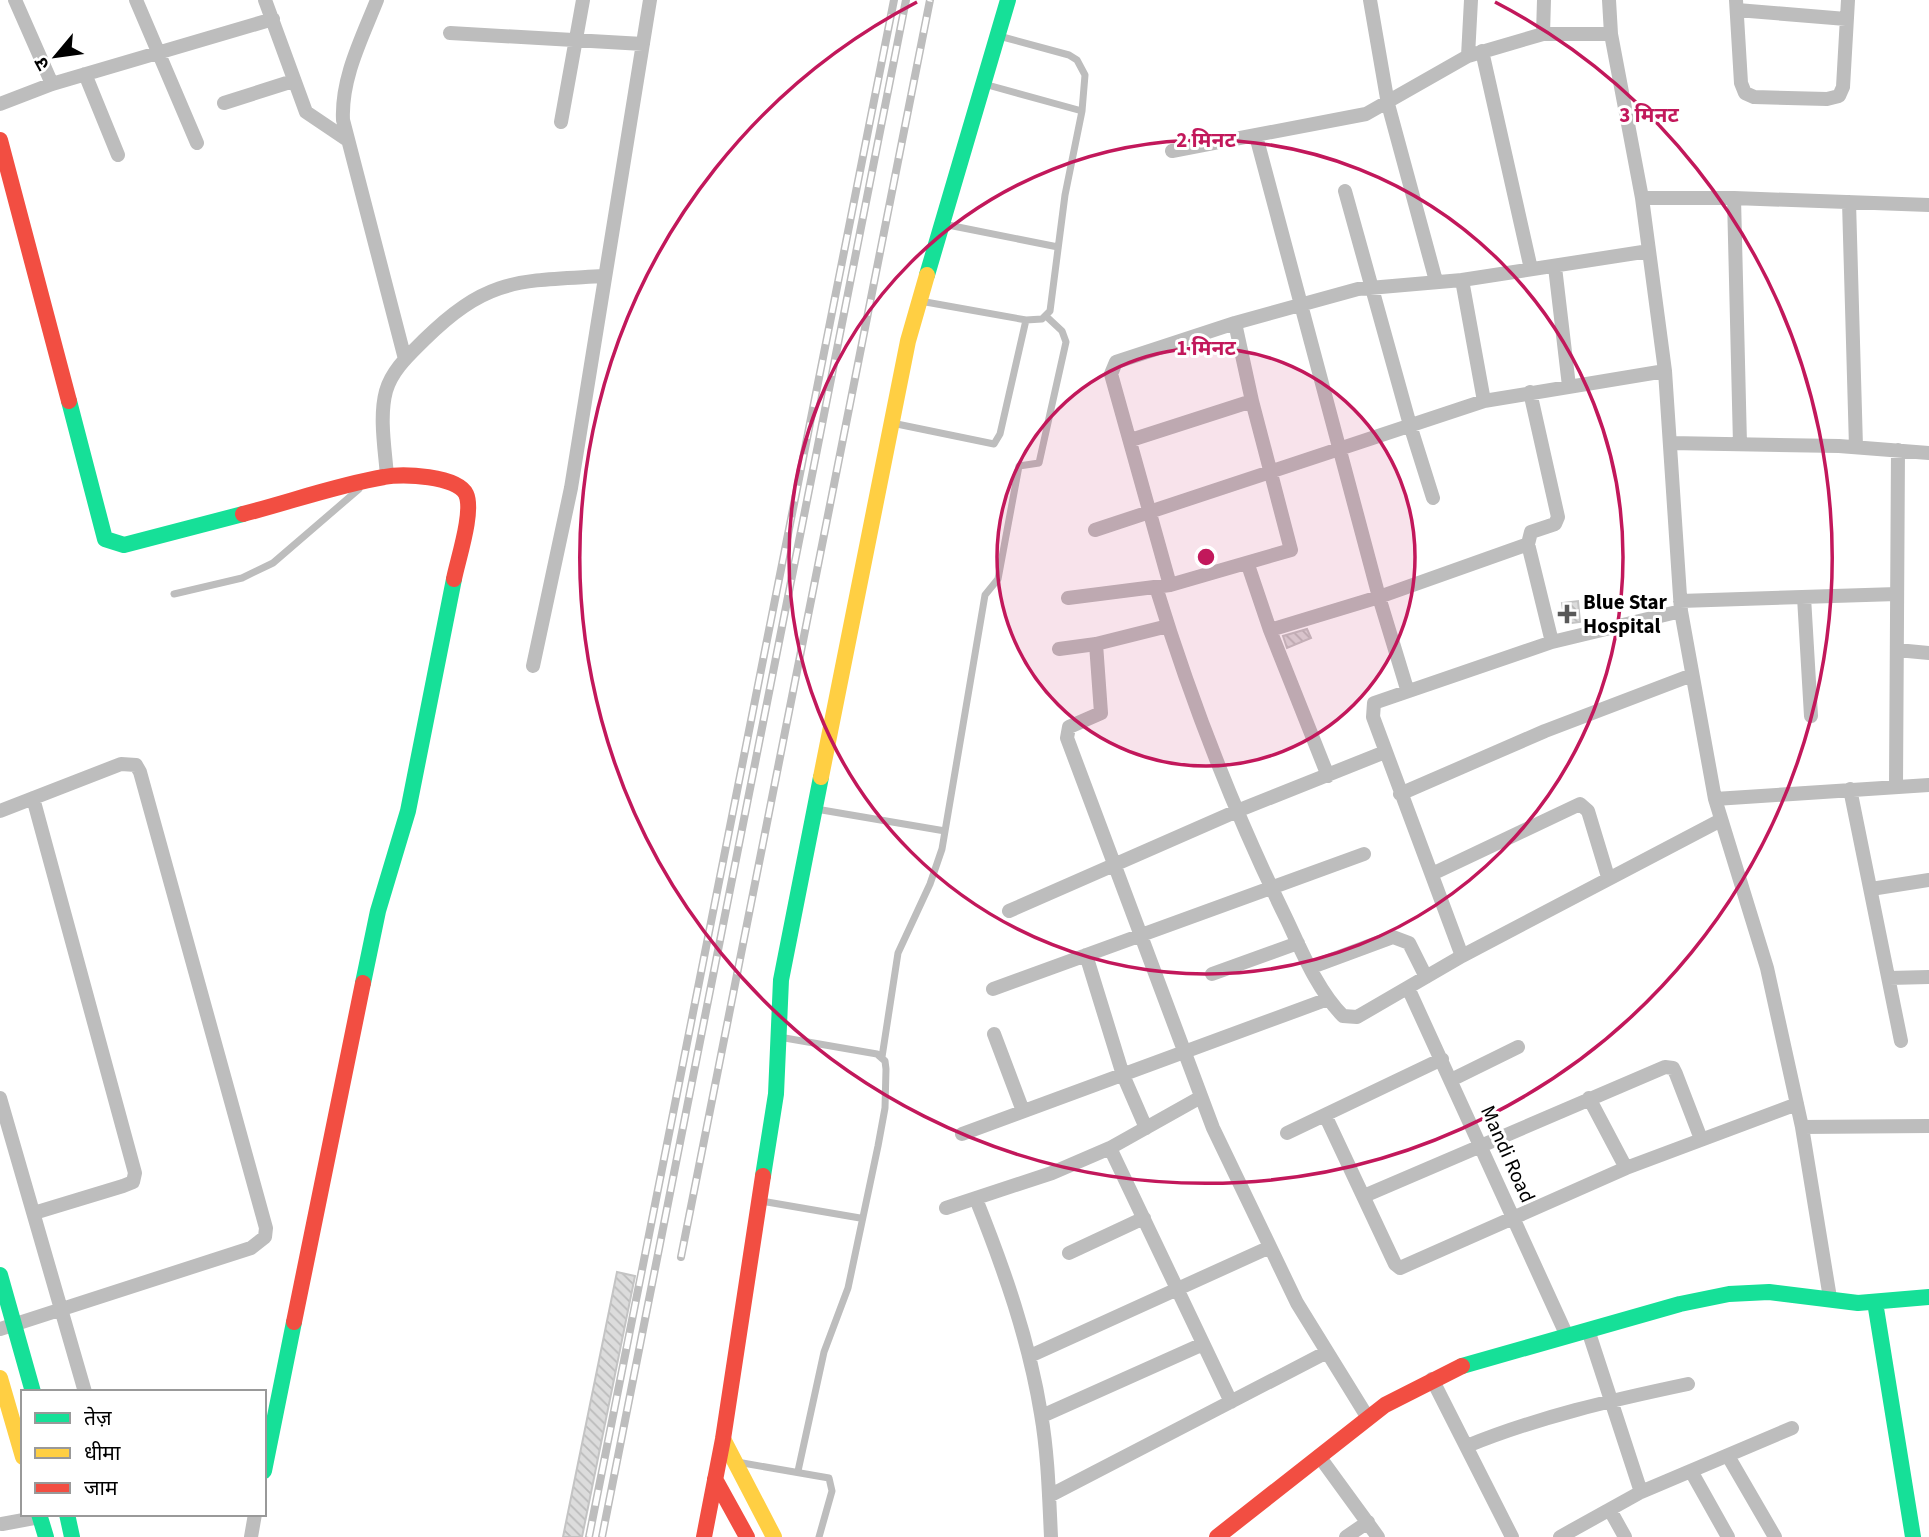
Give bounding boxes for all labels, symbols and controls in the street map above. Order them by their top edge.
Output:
north arrow [21,21,91,91]
text: उ [28,51,57,75]
text: 3 मिनट [1619,100,1679,130]
text: 2 मिनट [1176,125,1236,155]
text: 1 मिनट [1176,333,1236,363]
centre of rings [1194,545,1218,569]
place label: Blue Star Hospital [1583,587,1667,641]
marker: Blue Star Hospital [1557,604,1577,624]
street label: Mandi Road [1473,1101,1543,1207]
legend [21,1390,266,1516]
text: तेज़ [84,1403,112,1433]
text: धीमा [84,1438,121,1468]
text: जाम [84,1473,118,1503]

